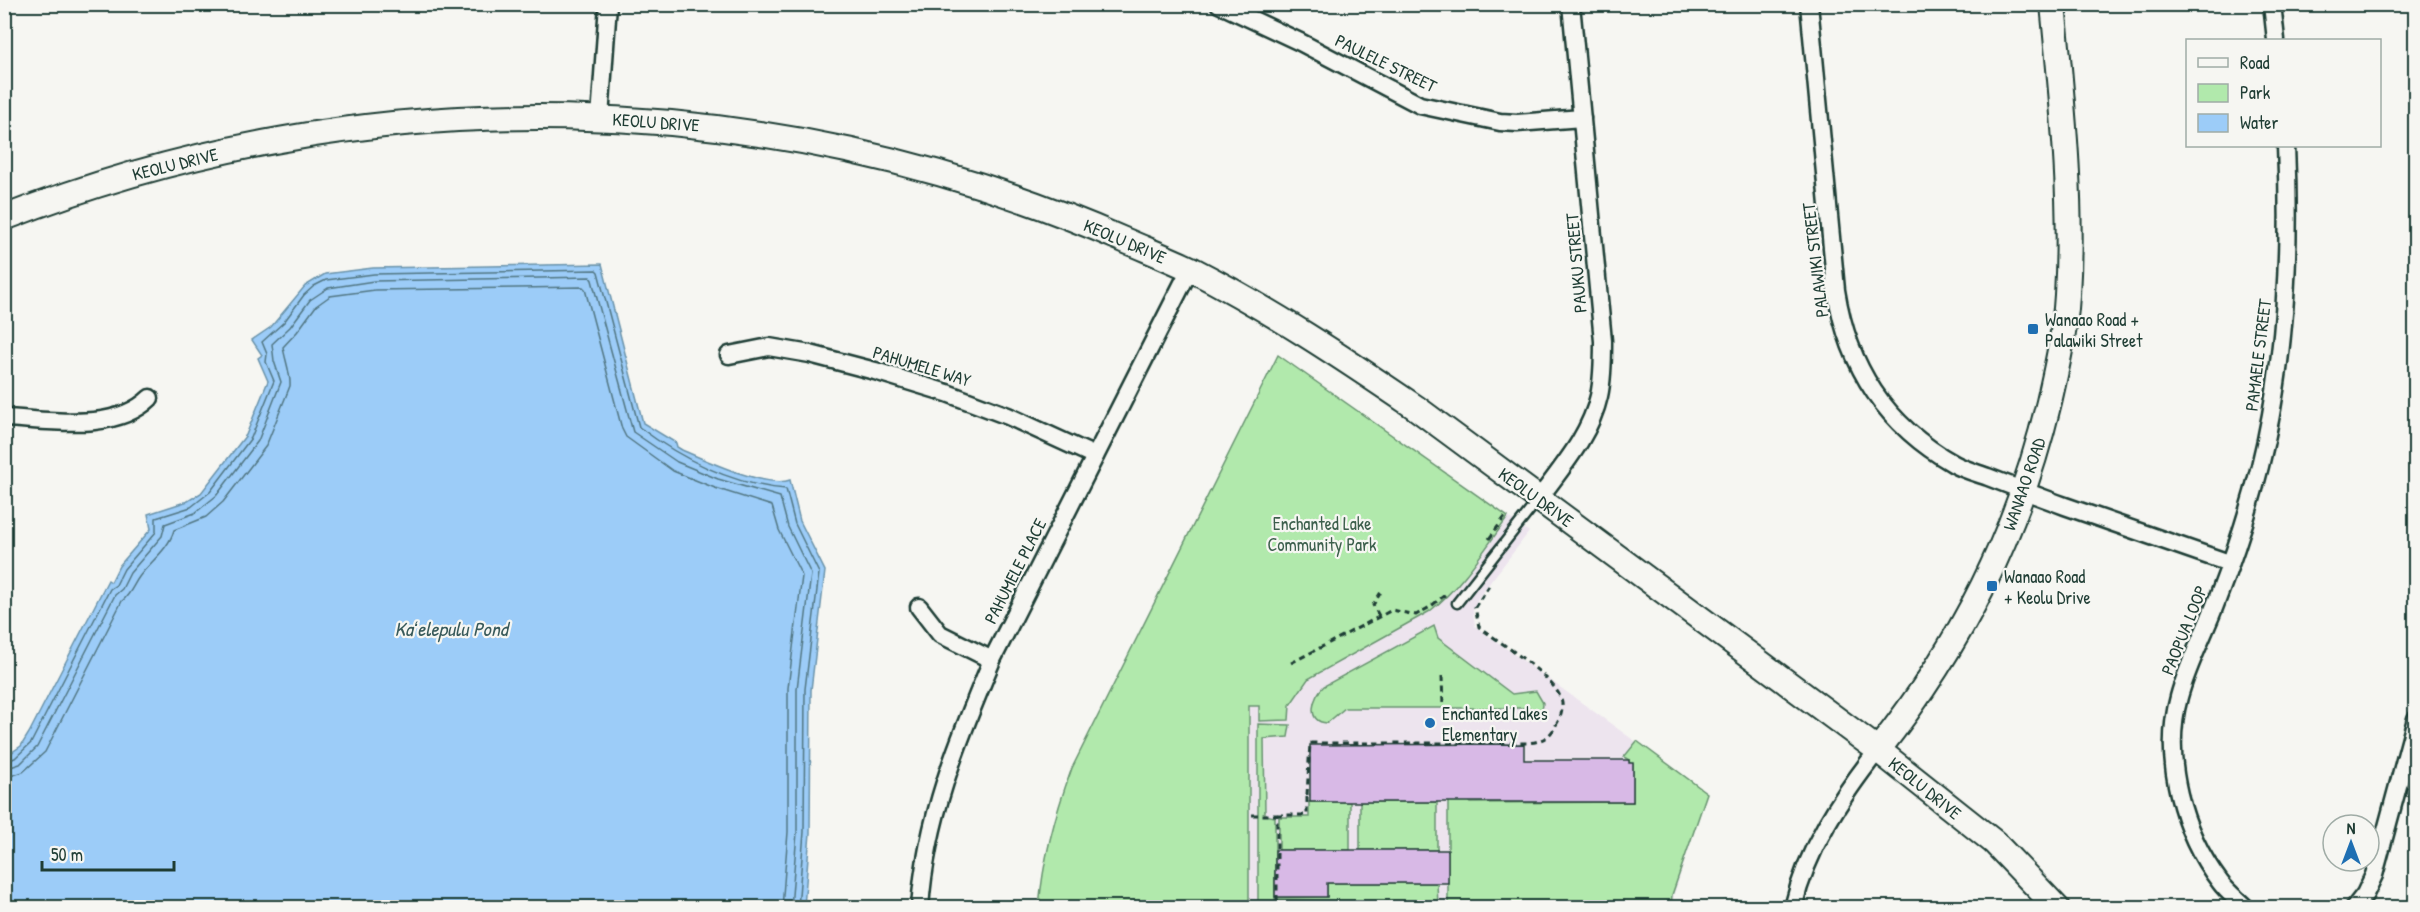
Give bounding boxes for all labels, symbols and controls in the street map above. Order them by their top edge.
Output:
street label: PAULELE STREET [1331,28,1441,99]
legend [2186,39,2381,147]
text: Road [2240,50,2270,75]
text: Park [2240,80,2271,105]
street label: KEOLU DRIVE [612,106,700,138]
text: Water [2240,110,2278,135]
street label: KEOLU DRIVE [130,141,220,187]
street label: PALAWIKI STREET [1796,201,1834,319]
street label: KEOLU DRIVE [1080,212,1170,270]
street label: PAUKU STREET [1559,212,1593,314]
street label: PAMAELE STREET [2239,297,2277,413]
place label: Wanaao Road + Palawiki Street [2045,307,2143,353]
marker: Wanaao Road + Palawiki Street [2026,322,2040,336]
street label: PAHUMELE WAY [870,339,974,393]
street label: WANAAO ROAD [1996,434,2052,534]
street label: KEOLU DRIVE [1493,461,1579,533]
park label: Enchanted Lake Community Park [1267,511,1377,557]
street label: PAHUMELE PLACE [978,514,1052,628]
place label: Wanaao Road + Keolu Drive [2004,564,2091,610]
marker: Wanaao Road + Keolu Drive [1985,579,1999,593]
street label: PAOPUA LOOP [2155,582,2213,678]
water label: Kaʻelepulu Pond [395,615,511,643]
place label: Enchanted Lakes Elementary [1442,701,1548,747]
marker: Enchanted Lakes Elementary [1423,716,1437,730]
street label: KEOLU DRIVE [1883,751,1967,825]
north arrow [2321,813,2381,873]
text: N [2347,817,2356,839]
scale bar [42,834,174,872]
text: 50 m [51,842,83,867]

